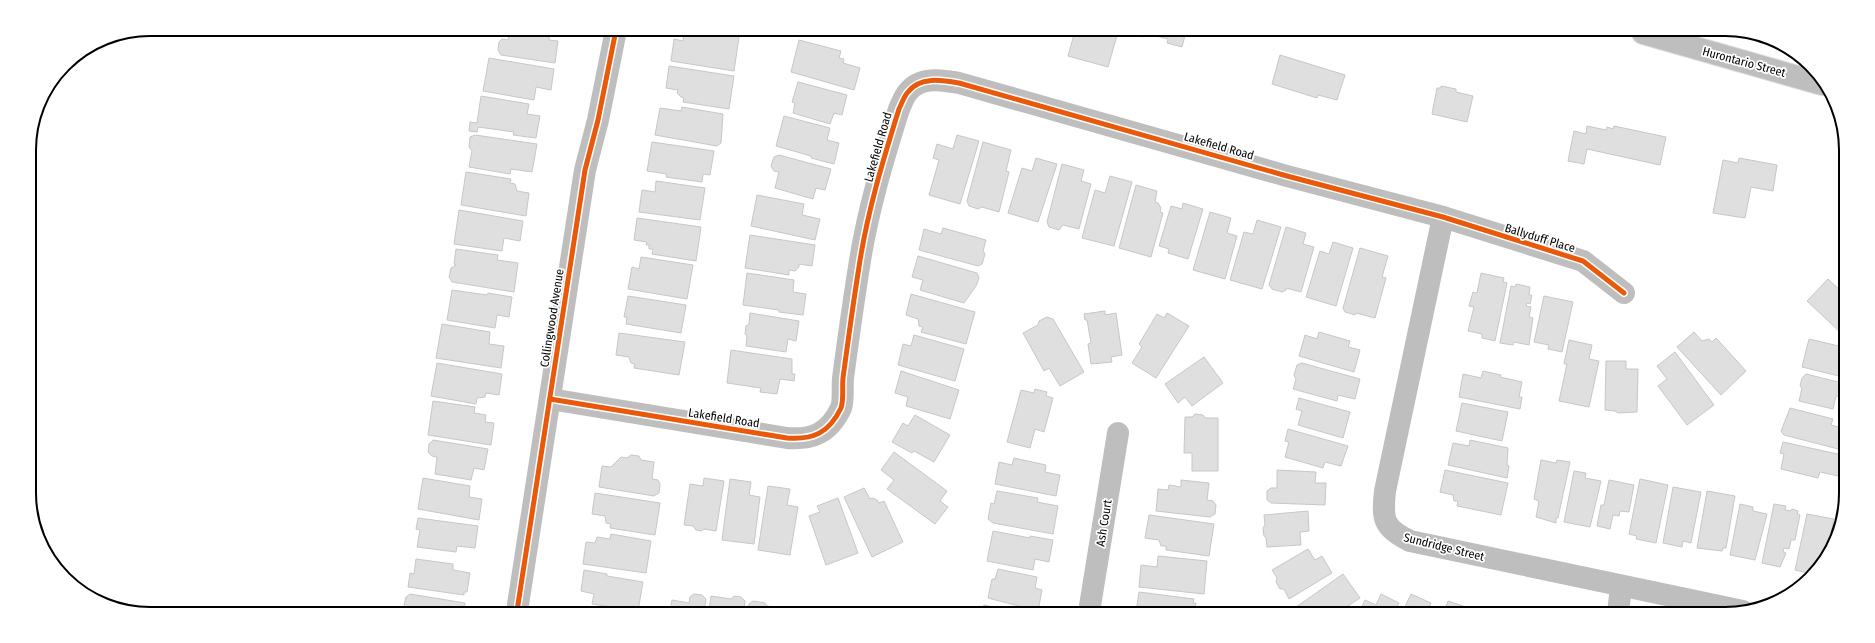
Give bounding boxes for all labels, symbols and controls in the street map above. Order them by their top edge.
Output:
street label: Hurontario Street [1701,44,1787,80]
street label: Lakefield Road [861,110,895,184]
street label: Lakefield Road [1182,129,1256,163]
street label: Ballyduff Place [1503,221,1577,255]
street label: Collingwood Avenue [537,268,567,368]
street label: Lakefield Road [687,405,761,431]
street label: Ash Court [1093,499,1115,547]
street label: Sundridge Street [1402,530,1486,564]

